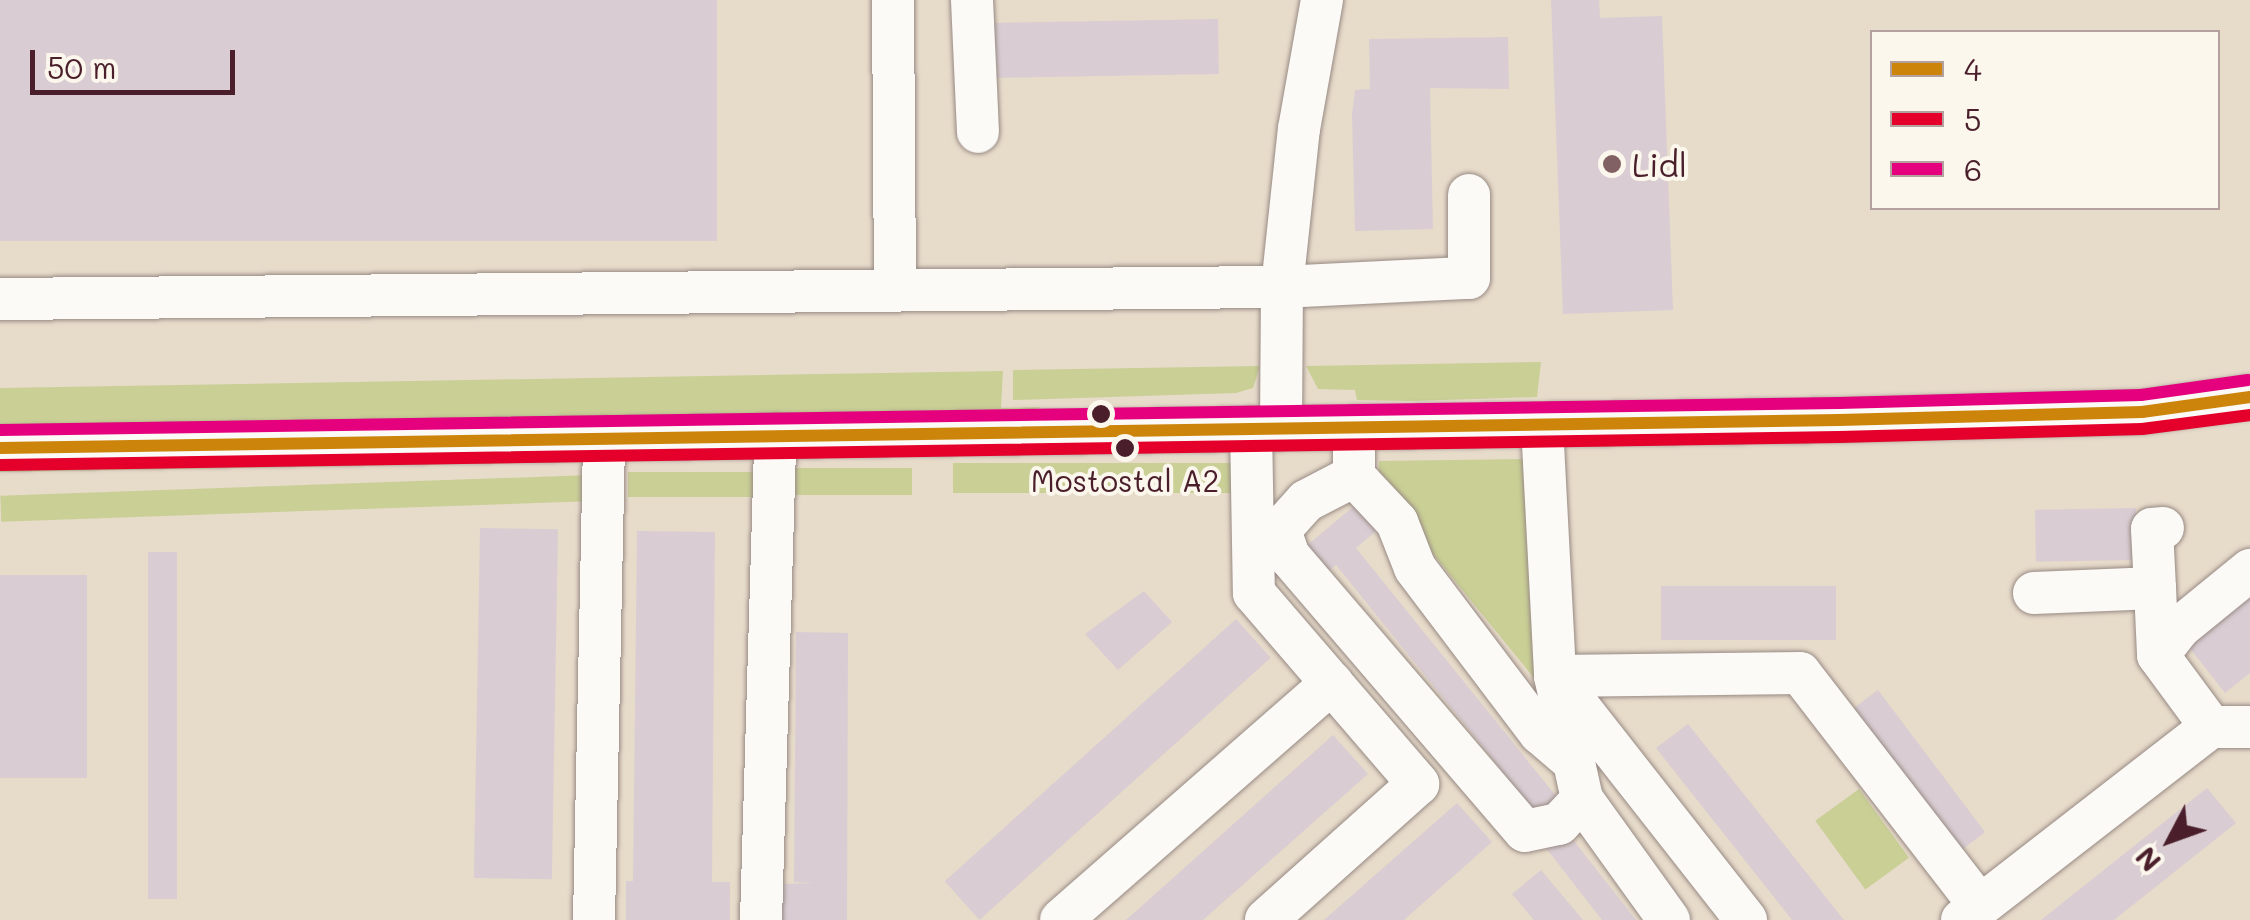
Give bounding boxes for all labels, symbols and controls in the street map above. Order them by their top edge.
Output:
scale bar [35,30,240,92]
legend [1870,30,2220,210]
text: 50 m [47,47,117,87]
text: 4 [1964,49,1982,89]
text: 5 [1964,99,1982,139]
place label: Lidl [1632,145,1687,183]
text: 6 [1964,149,1982,189]
marker: Lidl [1601,153,1623,175]
unlabelled marker [1091,404,1111,424]
marker: Mostostal A2 [1115,438,1135,458]
place label: Mostostal A2 [1031,462,1219,498]
north arrow [2120,790,2220,890]
text: N [2127,840,2168,880]

